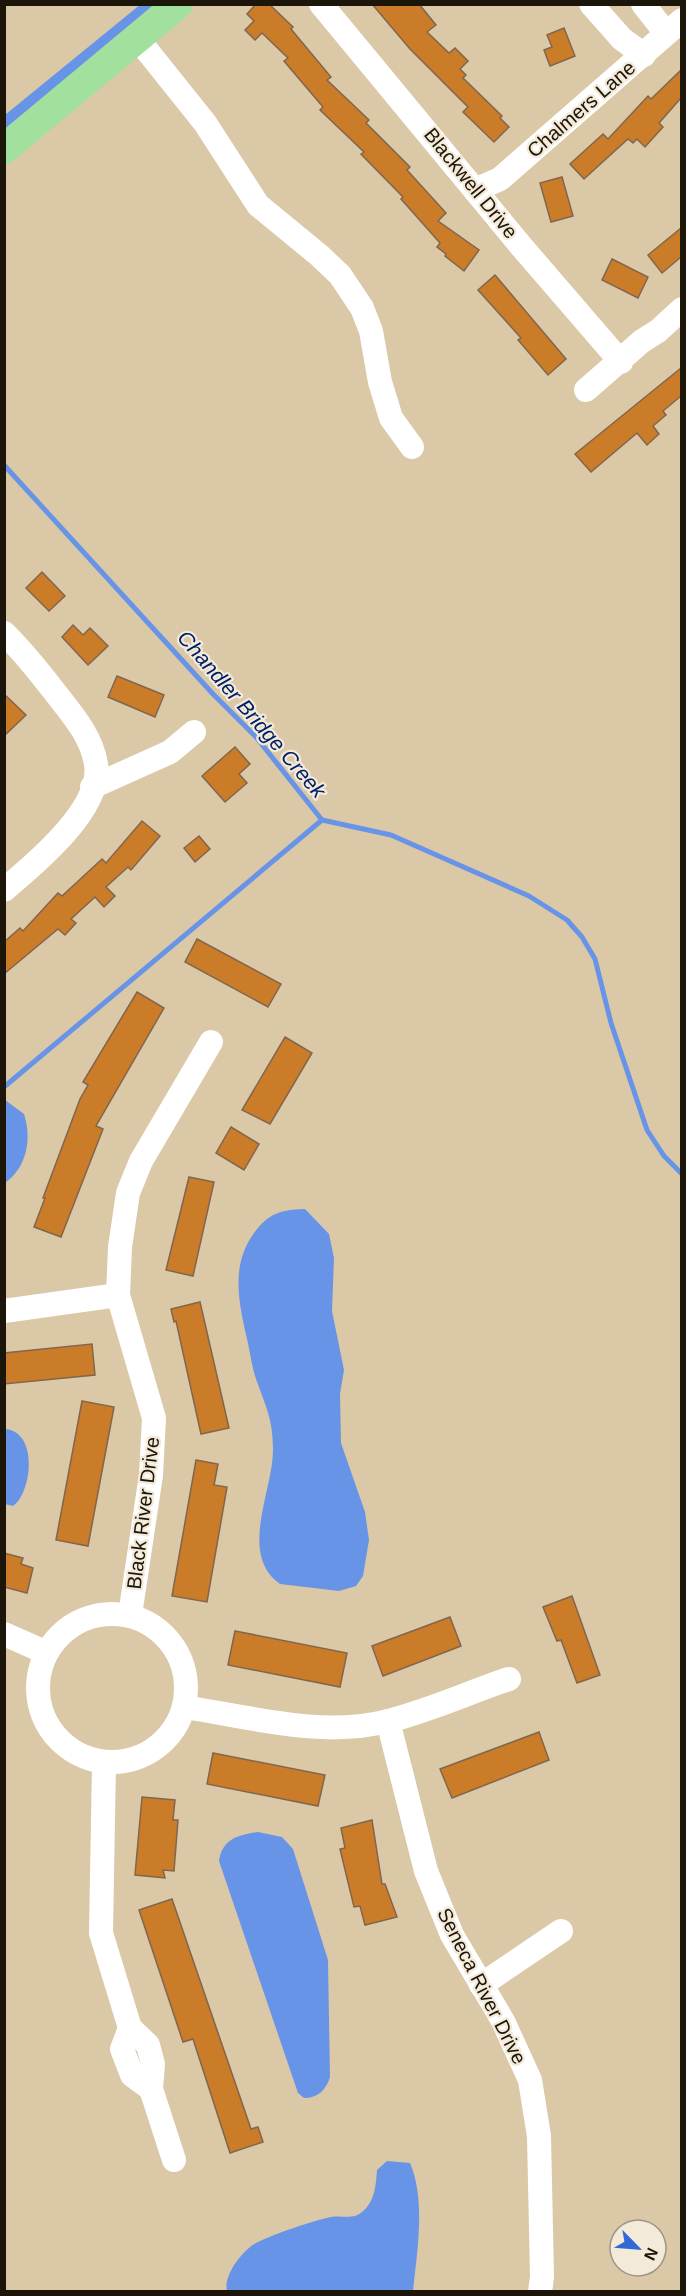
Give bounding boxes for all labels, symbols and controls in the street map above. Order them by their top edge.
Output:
street label: Chalmers Lane [523,56,639,162]
street label: Blackwell Drive [420,123,522,243]
water label: Chandler Bridge Creek [173,626,332,803]
street label: Black River Drive [123,1436,163,1590]
street label: Seneca River Drive [433,1904,531,2068]
north arrow [608,2218,668,2278]
text: N [641,2245,661,2263]

